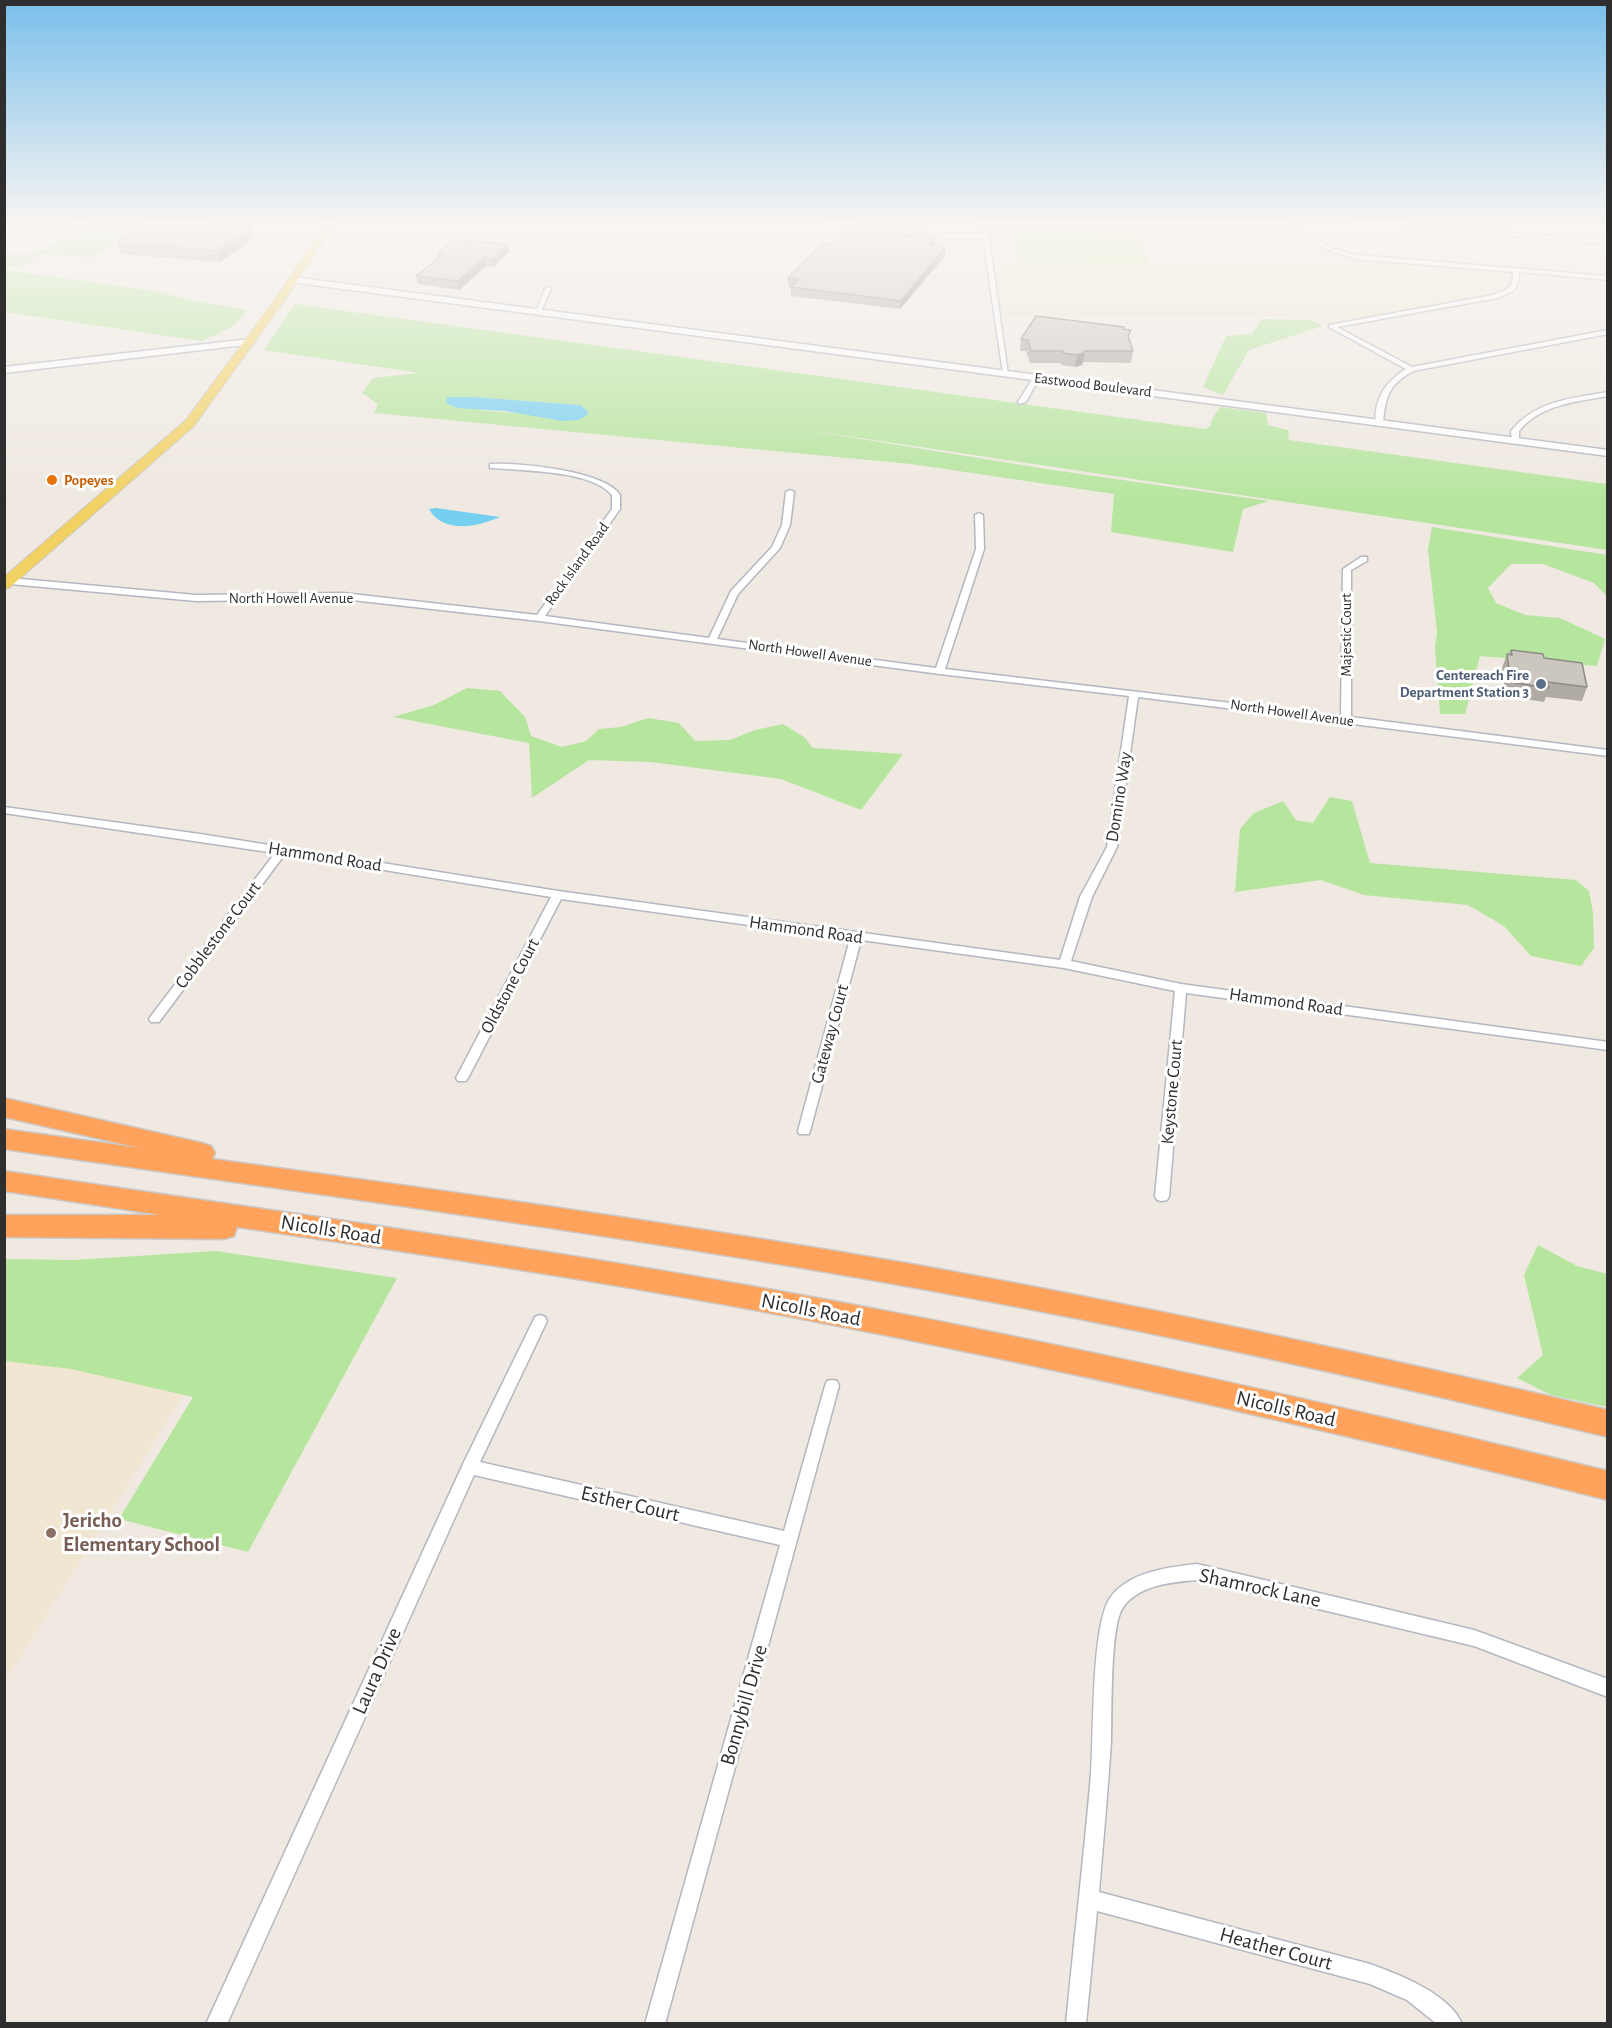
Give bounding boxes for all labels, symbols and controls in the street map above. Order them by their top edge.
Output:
street label: Eastwood Boulevard [1033,369,1153,401]
place label: Popeyes [64,471,113,489]
marker: Popeyes [45,473,59,487]
street label: Rock Island Road [541,519,613,609]
street label: North Howell Avenue [229,589,353,607]
street label: Majestic Court [1337,593,1355,677]
street label: North Howell Avenue [747,635,873,671]
place label: Centereach Fire Department Station 3 [1400,666,1529,701]
marker: Centereach Fire Department Station 3 [1534,677,1548,691]
street label: North Howell Avenue [1229,695,1355,731]
street label: Domino Way [1101,750,1137,844]
street label: Hammond Road [267,837,383,877]
street label: Cobblestone Court [171,877,265,993]
street label: Hammond Road [748,911,864,949]
street label: Oldstone Court [476,935,544,1037]
street label: Gateway Court [806,982,854,1086]
street label: Hammond Road [1228,983,1344,1021]
street label: Keystone Court [1157,1039,1187,1145]
street label: Nicolls Road [279,1210,383,1250]
street label: Nicolls Road [759,1288,863,1332]
street label: Nicolls Road [1234,1385,1338,1433]
street label: Esther Court [578,1480,682,1528]
place label: Jericho Elementary School [63,1508,220,1558]
marker: Jericho Elementary School [44,1526,58,1540]
street label: Shamrock Lane [1197,1563,1323,1613]
street label: Laura Drive [347,1624,407,1718]
street label: Bonnybill Drive [715,1642,773,1768]
street label: Heather Court [1217,1922,1335,1976]

